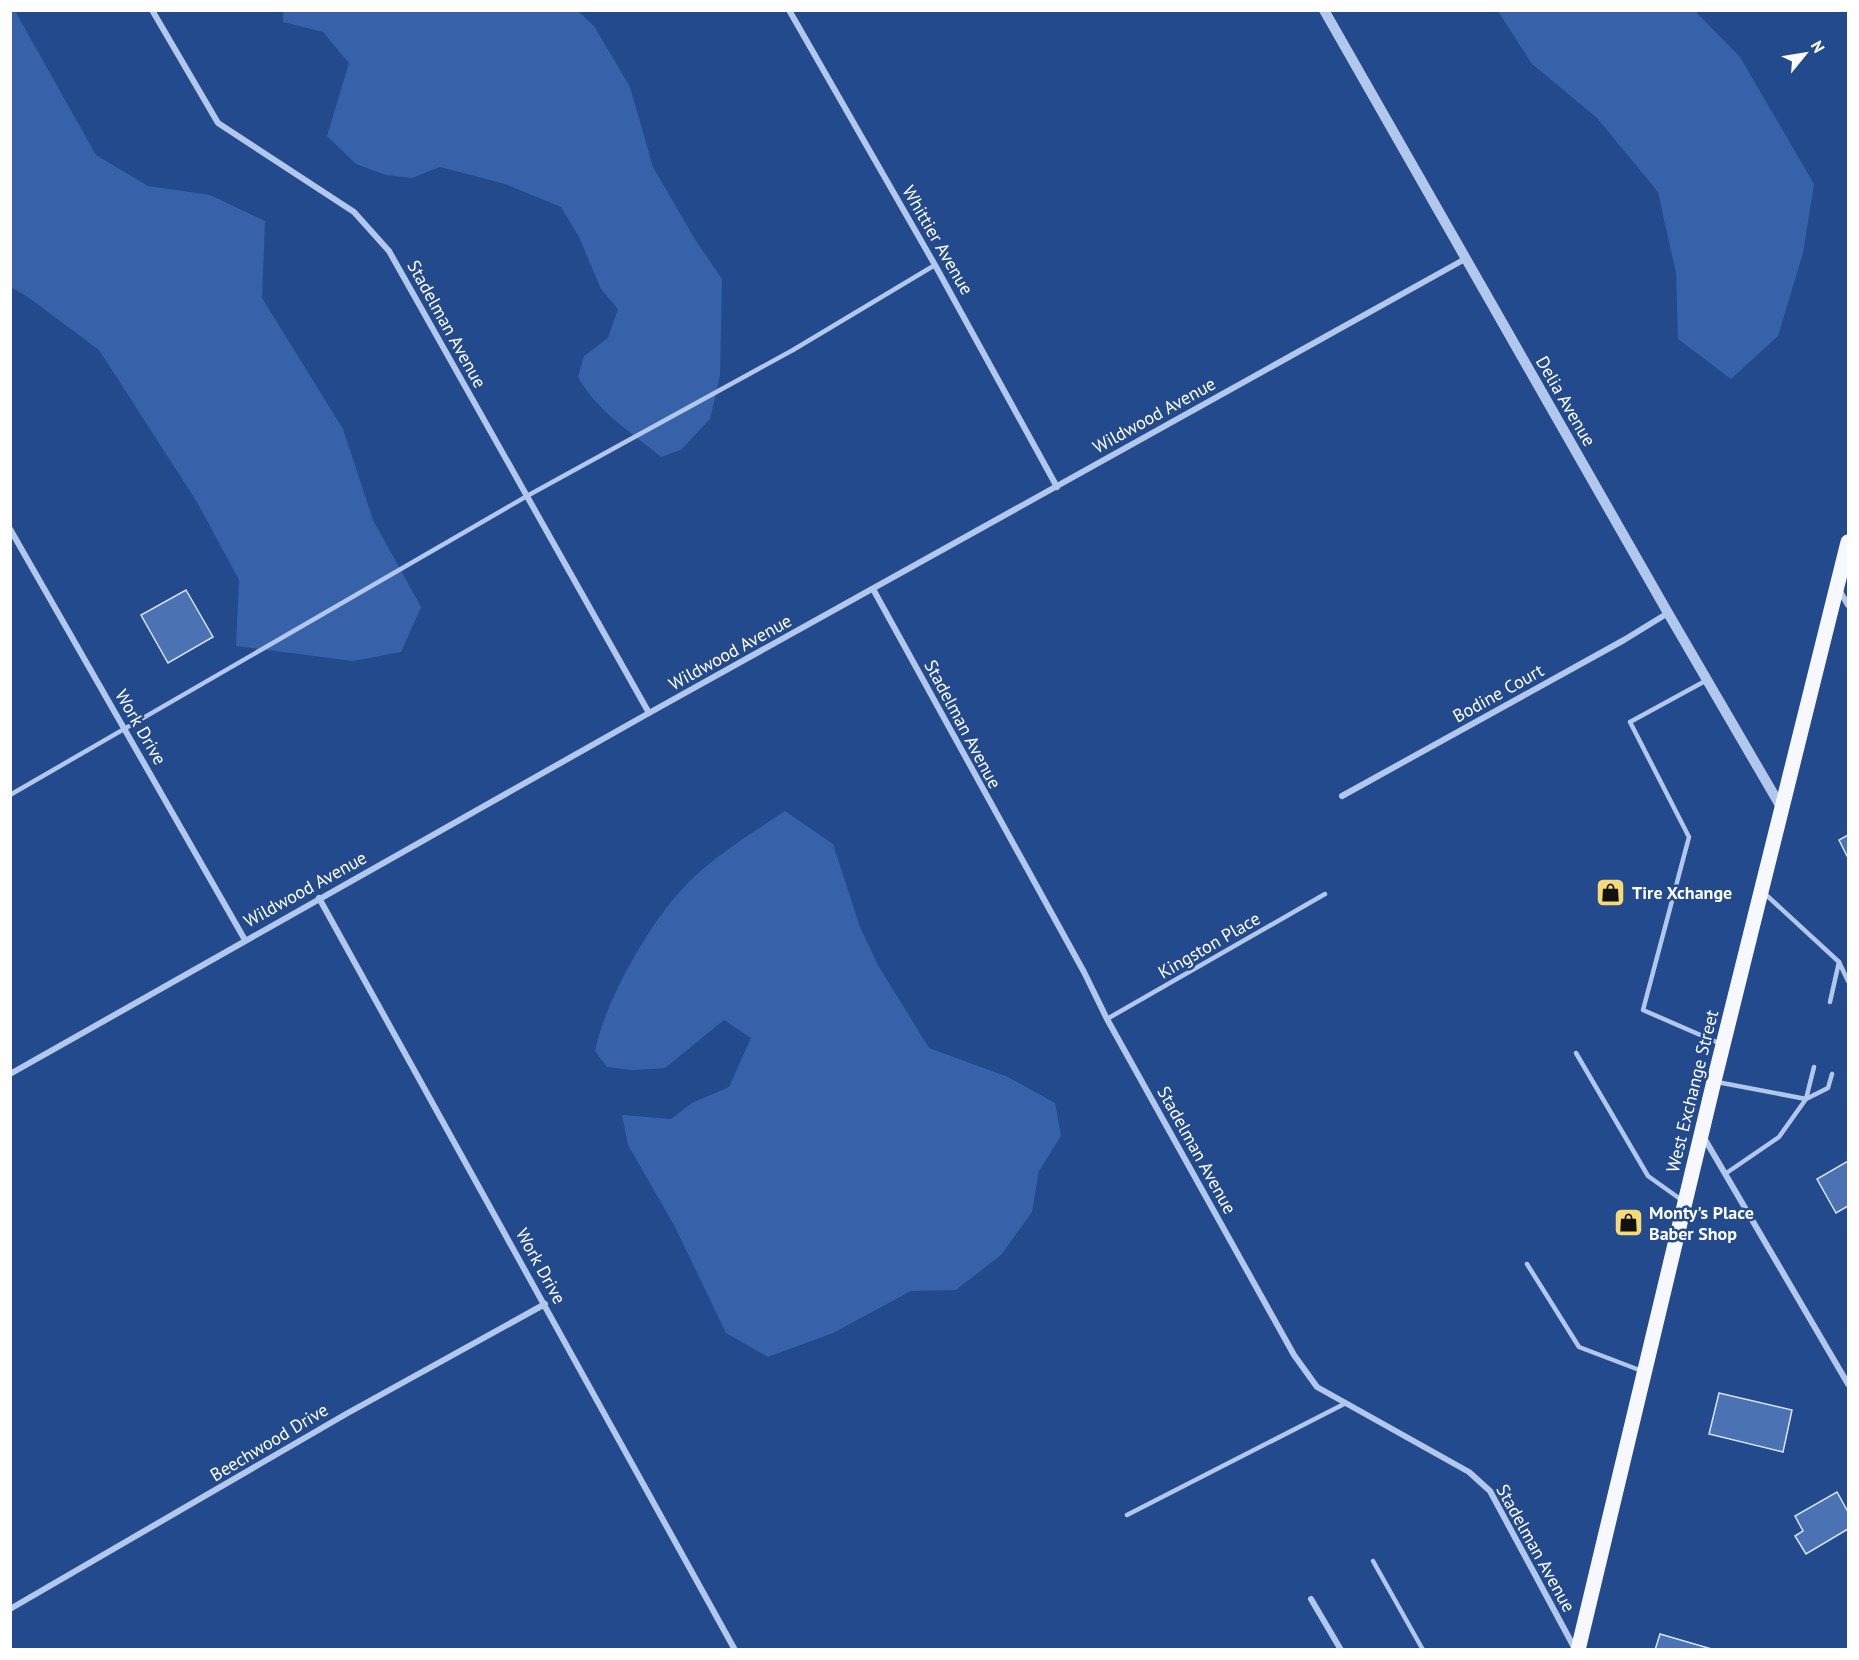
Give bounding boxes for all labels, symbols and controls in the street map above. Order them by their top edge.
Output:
north arrow [1775,24,1835,84]
text: N [1807,37,1829,56]
street label: Whittier Avenue [897,181,979,299]
street label: Stadelman Avenue [402,256,492,392]
street label: Delia Avenue [1531,352,1601,450]
street label: Wildwood Avenue [1088,372,1220,458]
street label: Wildwood Avenue [664,609,796,695]
street label: Stadelman Avenue [919,656,1007,792]
street label: Bodine Court [1449,659,1547,727]
street label: Work Drive [110,685,172,769]
street label: Wildwood Avenue [239,846,371,932]
shop icon: Tire Xchange [1595,876,1627,908]
place label: Tire Xchange [1632,881,1732,904]
street label: Kingston Place [1154,906,1264,984]
street label: West Exchange Street [1661,1007,1723,1175]
street label: Stadelman Avenue [1152,1082,1242,1218]
place label: Monty's Place Baber Shop [1649,1201,1754,1245]
shop icon: Monty's Place Baber Shop [1612,1206,1644,1238]
street label: Work Drive [511,1224,571,1308]
street label: Beechwood Drive [206,1398,332,1486]
street label: Stadelman Avenue [1491,1480,1581,1616]

